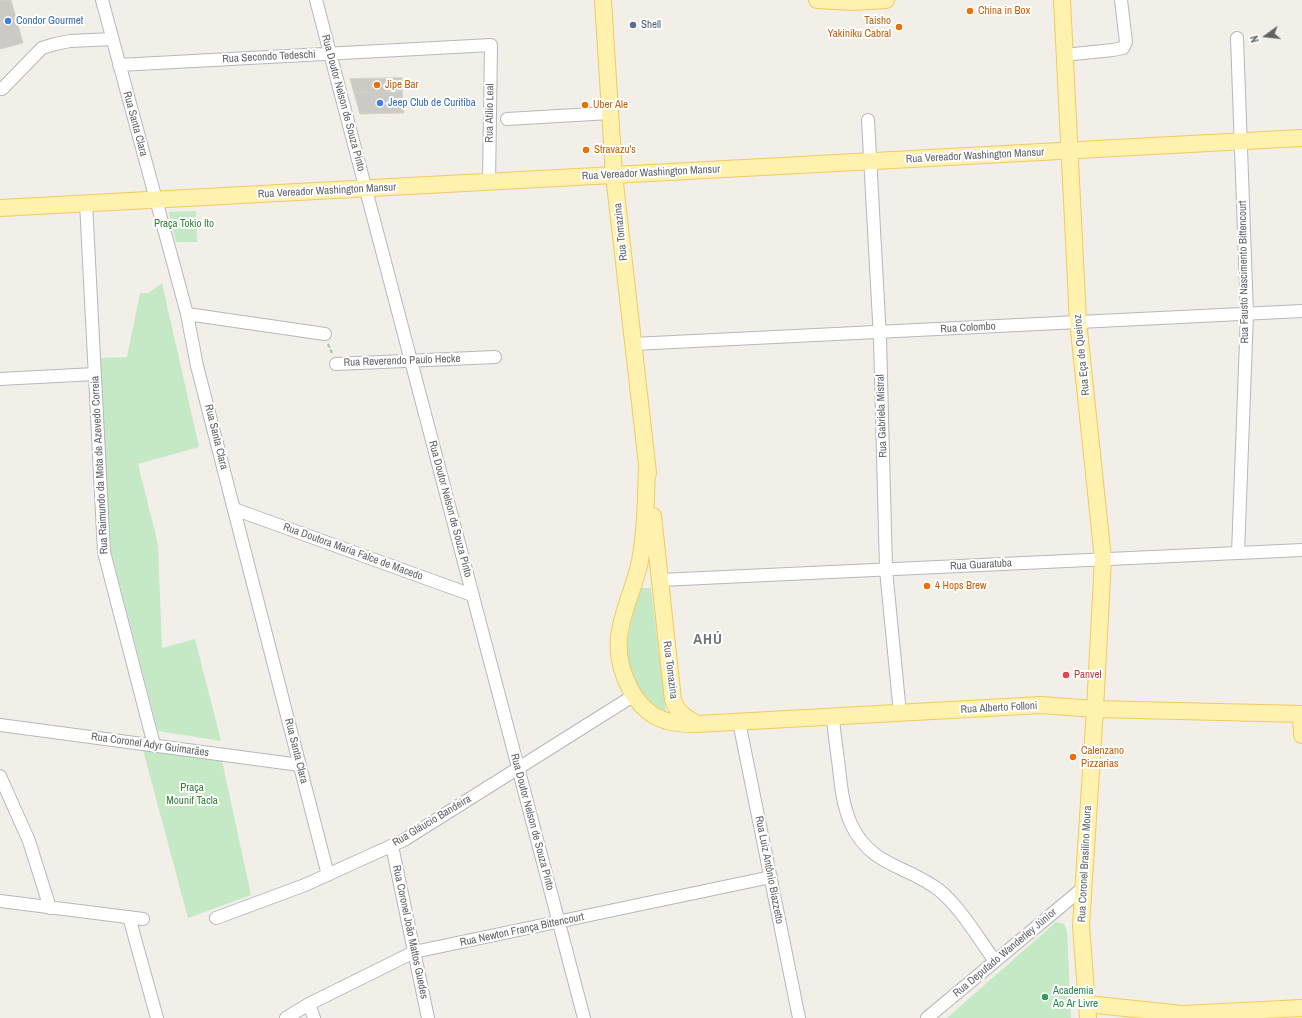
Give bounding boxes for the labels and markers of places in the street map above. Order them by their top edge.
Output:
place label: China in Box [978,4,1030,18]
marker: China in Box [965,6,975,16]
place label: Condor Gourmet [16,14,83,28]
place label: Taisho Yakiniku Cabral [827,14,891,40]
marker: Condor Gourmet [3,16,13,26]
place label: Shell [641,18,661,32]
marker: Shell [628,20,638,30]
marker: Taisho Yakiniku Cabral [894,22,904,32]
place label: Jipe Bar [385,78,419,92]
marker: Jipe Bar [372,80,382,90]
place label: Jeep Club de Curitiba [388,96,476,110]
marker: Jeep Club de Curitiba [375,98,385,108]
place label: Uber Ale [593,98,628,112]
marker: Uber Ale [580,100,590,110]
place label: Stravazu's [594,143,636,157]
marker: Stravazu's [581,145,591,155]
place label: 4 Hops Brew [935,579,987,593]
marker: 4 Hops Brew [922,581,932,591]
place label: Panvel [1074,668,1102,682]
marker: Panvel [1061,670,1071,680]
place label: Calenzano Pizzarias [1081,744,1124,770]
marker: Calenzano Pizzarias [1068,752,1078,762]
place label: Academia Ao Ar Livre [1053,984,1098,1010]
marker: Academia Ao Ar Livre [1040,992,1050,1002]

